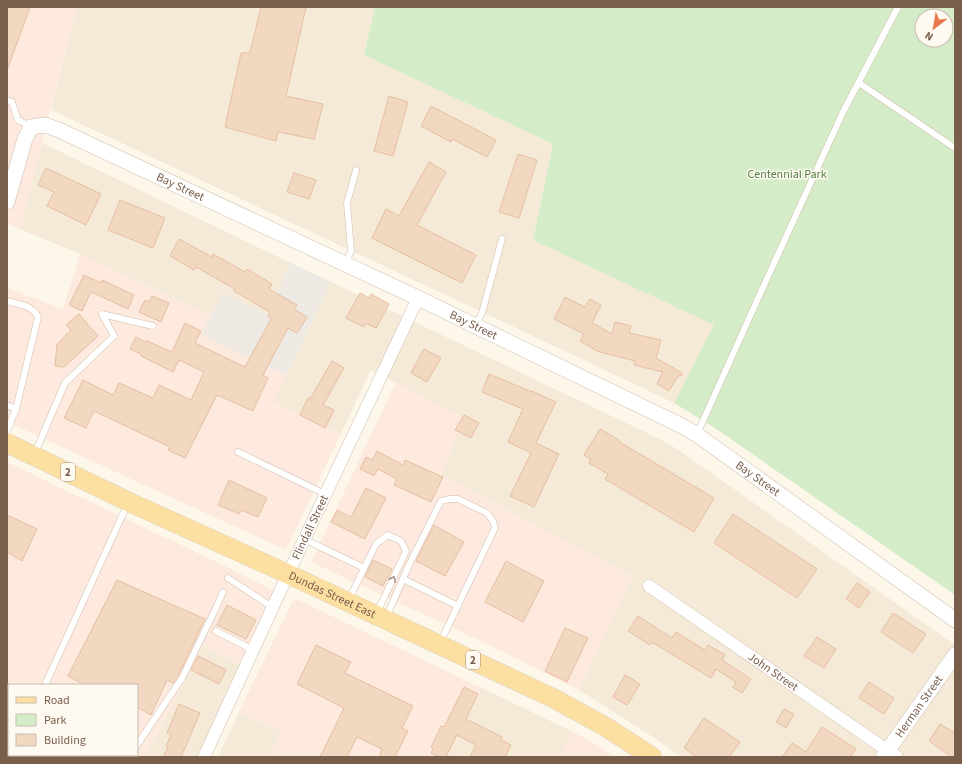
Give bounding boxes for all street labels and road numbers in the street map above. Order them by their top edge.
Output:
street label: Bay Street [154,168,207,205]
street label: Bay Street [447,306,500,344]
street label: Bay Street [732,457,784,500]
road number: 2 [61,463,75,481]
street label: Flindall Street [287,492,333,563]
street label: Dundas Street East [286,567,379,622]
street label: John Street [745,648,802,695]
road number: 2 [466,651,480,669]
street label: Herman Street [891,672,947,741]

